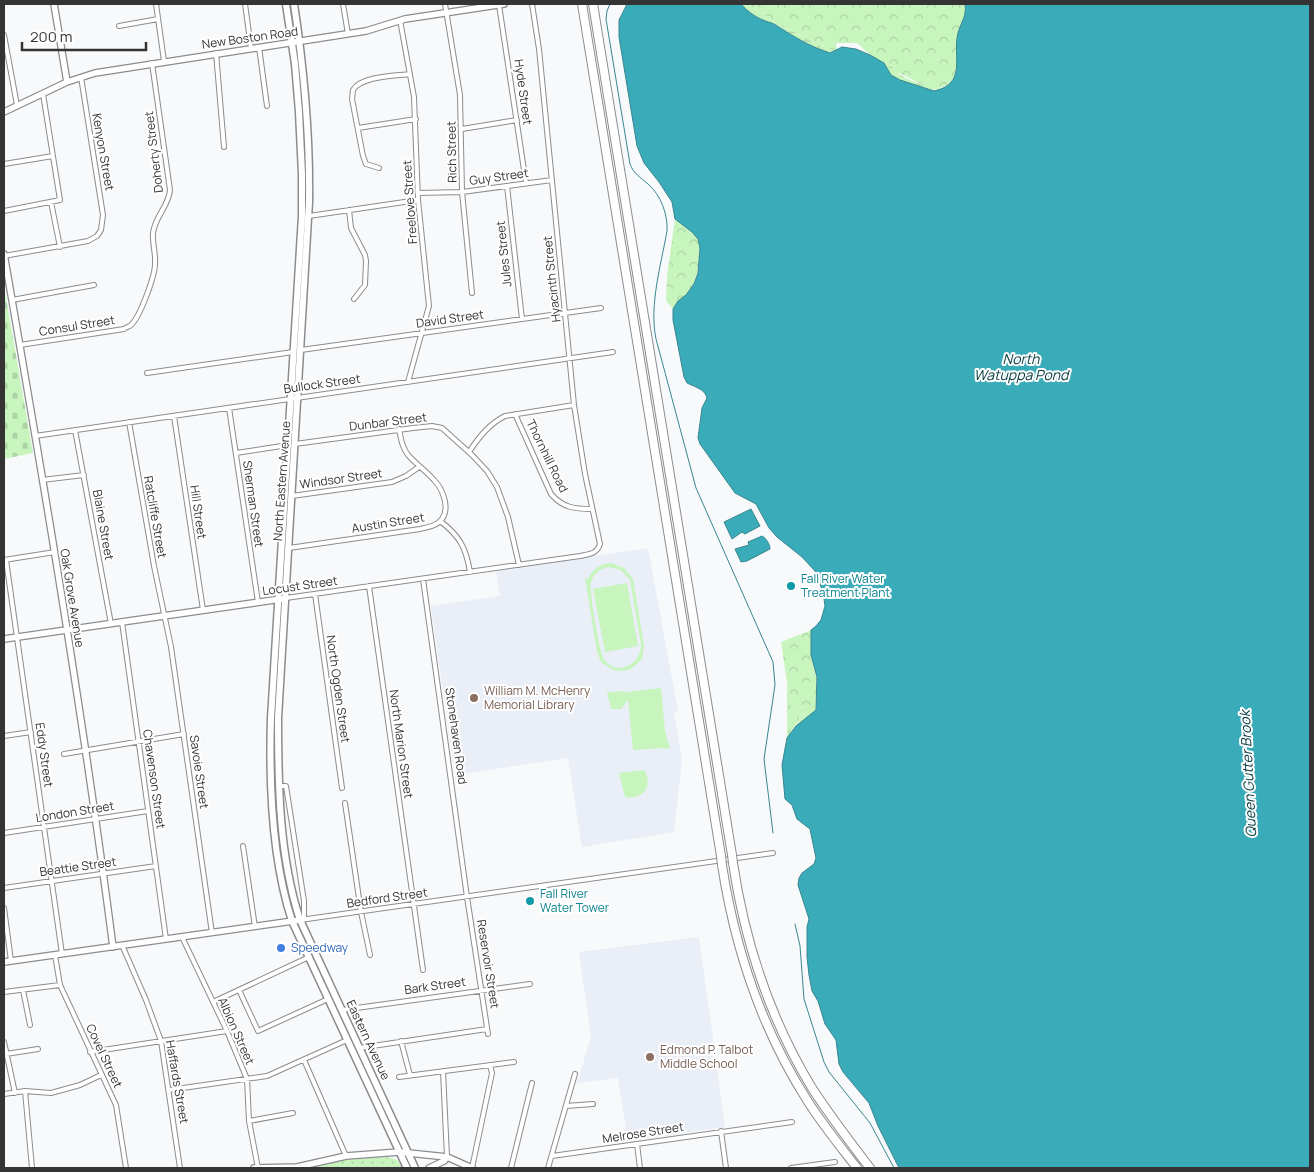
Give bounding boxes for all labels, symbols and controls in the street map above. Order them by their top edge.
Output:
scale bar [22,20,146,52]
street label: New Boston Road [201,22,299,53]
text: 200 m [30,26,73,47]
street label: Hyde Street [510,58,537,126]
street label: Doherty Street [140,110,167,194]
street label: Kenyon Street [88,112,119,192]
street label: Rich Street [442,121,461,183]
street label: Freelove Street [398,159,421,245]
street label: Guy Street [468,164,530,189]
street label: Jules Street [492,220,515,288]
street label: Hyacinth Street [538,235,565,323]
street label: David Street [415,305,485,332]
street label: Consul Street [38,311,116,340]
water label: North Watuppa Pond [974,349,1070,384]
street label: Bullock Street [282,370,362,397]
street label: Dunbar Street [348,408,428,435]
street label: Thornhill Road [522,416,572,495]
street label: North Eastern Avenue [269,420,294,542]
street label: Sherman Street [239,459,268,549]
street label: Windsor Street [298,464,384,493]
street label: Ratcliffe Street [140,474,171,560]
street label: Hill Street [186,484,211,540]
street label: Blaine Street [89,488,118,562]
street label: Austin Street [350,508,426,537]
street label: Oak Grove Avenue [56,547,89,648]
place label: Fall River Water Treatment Plant [801,570,890,601]
street label: Locust Street [261,572,339,599]
marker: Fall River Water Treatment Plant [785,580,797,592]
street label: North Ogden Street [323,634,354,744]
place label: William M. McHenry Memorial Library [484,682,591,713]
street label: Stonehaven Road [441,687,472,785]
street label: North Marion Street [385,688,418,800]
marker: William M. McHenry Memorial Library [468,692,480,704]
water label: Queen Gutter Brook [1235,708,1260,838]
street label: Eddy Street [32,722,57,789]
street label: Chavenson Street [139,728,170,830]
street label: Savoie Street [186,734,213,810]
street label: London Street [34,797,116,826]
street label: Beattie Street [38,853,118,880]
street label: Bedford Street [345,883,429,912]
place label: Fall River Water Tower [540,885,610,916]
marker: Fall River Water Tower [524,895,536,907]
street label: Reservoir Street [473,918,504,1010]
place label: Speedway [291,939,349,956]
marker: Speedway [275,942,287,954]
street label: Bark Street [403,973,467,998]
street label: Albion Street [214,994,259,1067]
street label: Eastern Avenue [343,997,394,1083]
street label: Covel Street [82,1021,127,1091]
street label: Haffards Street [162,1039,193,1125]
place label: Edmond P. Talbot Middle School [660,1041,754,1072]
marker: Edmond P. Talbot Middle School [644,1051,656,1063]
street label: Melrose Street [601,1118,685,1147]

